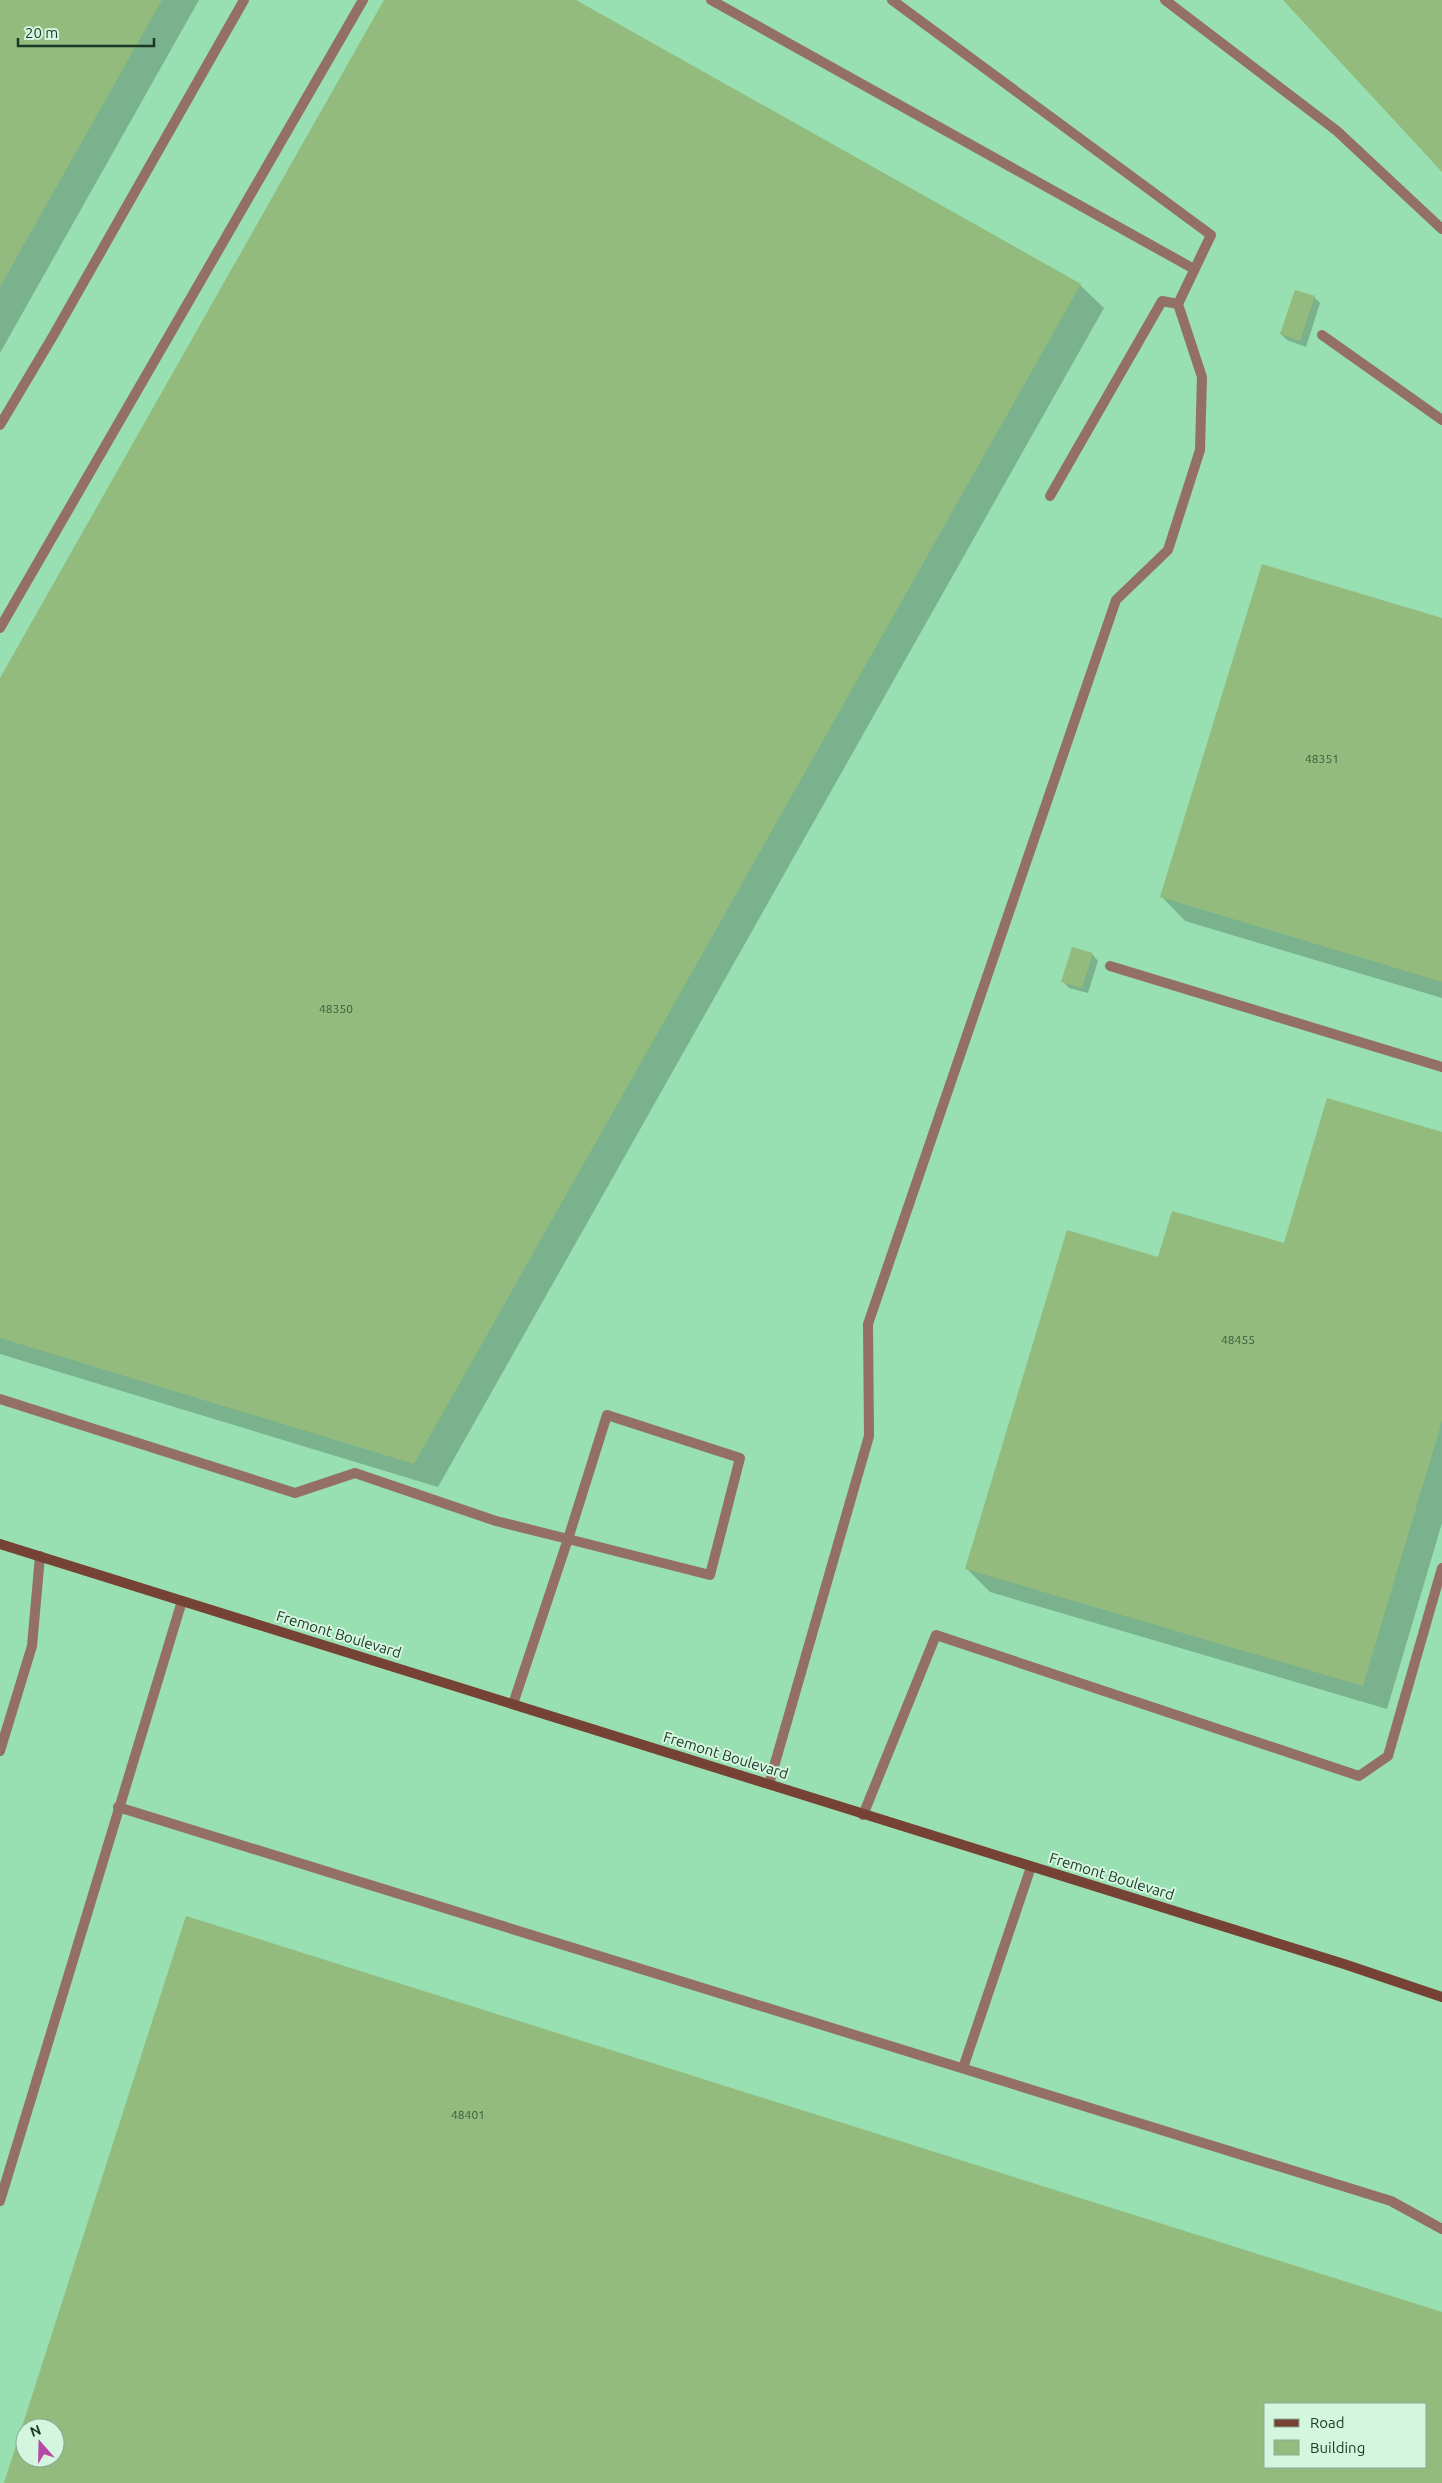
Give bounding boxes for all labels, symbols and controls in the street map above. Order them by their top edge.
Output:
scale bar [18,15,154,47]
text: 20 m [25,24,58,41]
house number: 48351 [1305,752,1339,765]
house number: 48350 [319,1002,353,1015]
house number: 48455 [1221,1333,1255,1346]
street label: Fremont Boulevard [274,1607,404,1661]
street label: Fremont Boulevard [661,1728,791,1782]
street label: Fremont Boulevard [1047,1849,1177,1903]
house number: 48401 [451,2108,485,2121]
legend [1264,2403,1427,2468]
text: Road [1310,2414,1345,2431]
north arrow [15,2418,65,2468]
text: N [28,2421,43,2440]
text: Building [1310,2439,1365,2456]

